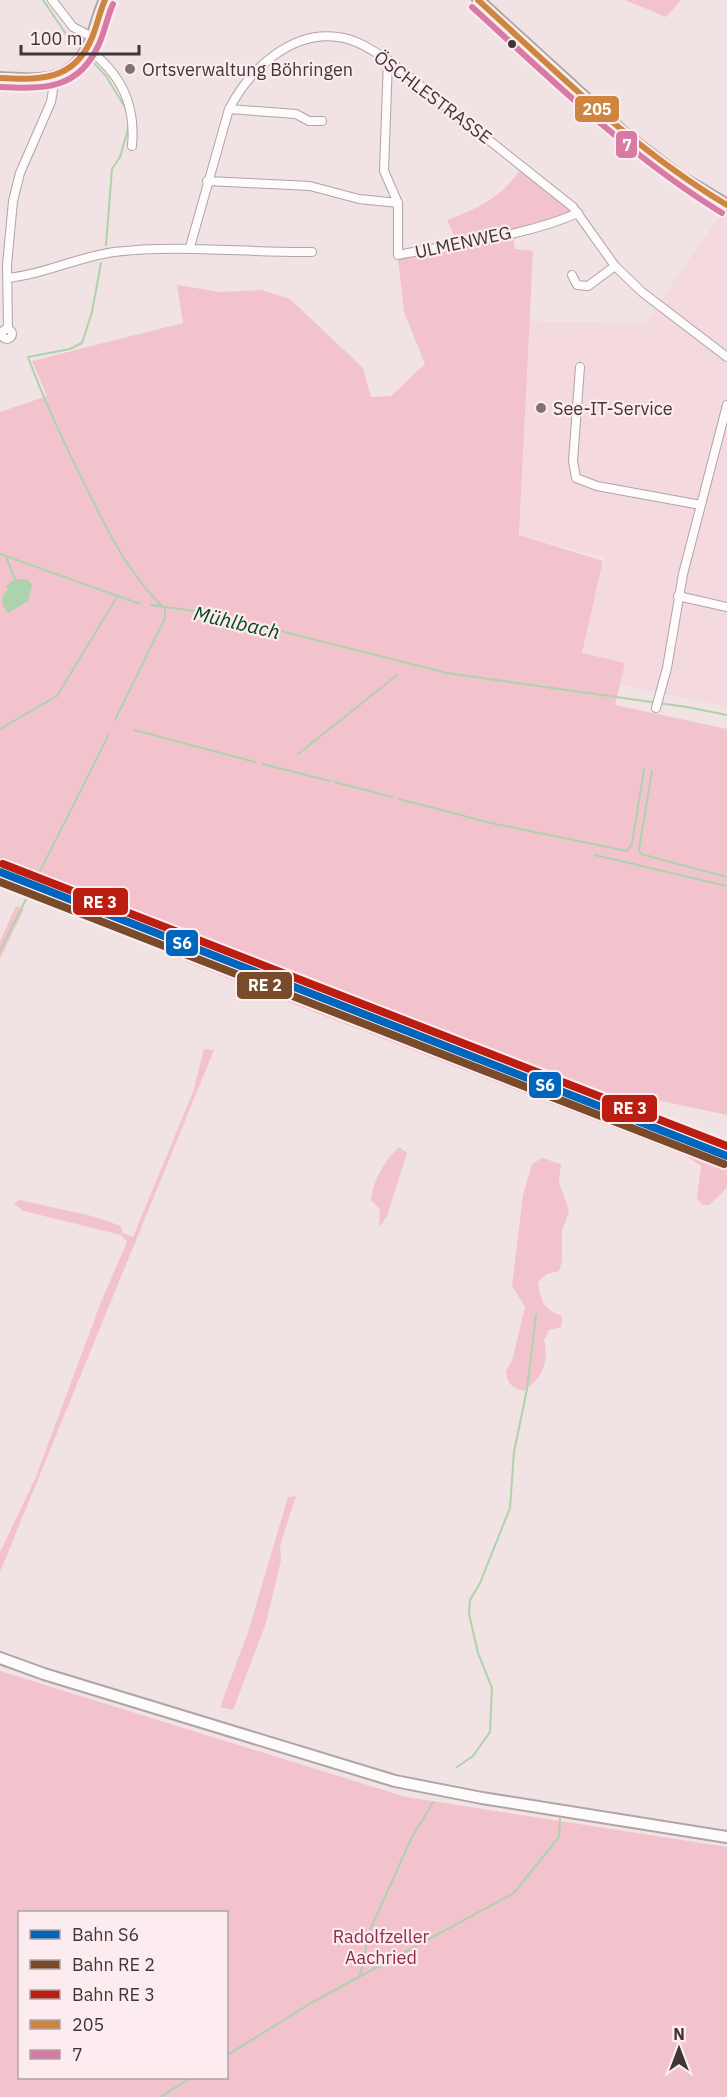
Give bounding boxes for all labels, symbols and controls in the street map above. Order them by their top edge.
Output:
scale bar [21,18,140,56]
text: 100 m [30,27,82,50]
unlabelled marker [506,38,518,50]
street label: ÖSCHLESTRASSE [370,45,496,149]
place label: Ortsverwaltung Böhringen [142,58,353,81]
marker: Ortsverwaltung Böhringen [123,62,137,76]
line badge: 205 [574,95,620,123]
text: 205 [583,99,612,119]
line badge: 7 [615,130,638,159]
text: 7 [622,135,632,155]
street label: ULMENWEG [413,221,513,263]
place label: See-IT-Service [553,397,673,420]
marker: See-IT-Service [534,401,548,415]
water label: Mühlbach [191,599,283,645]
line badge: RE 3 [72,887,129,916]
text: RE 3 [83,892,117,912]
line badge: S6 [165,929,199,957]
text: S6 [172,933,192,953]
line badge: RE 2 [236,971,293,1000]
text: RE 2 [248,975,282,995]
line badge: S6 [528,1071,562,1099]
text: S6 [535,1075,555,1095]
line badge: RE 3 [601,1094,658,1123]
text: RE 3 [613,1098,647,1118]
legend [18,1911,228,2079]
text: Bahn S6 [72,1923,139,1946]
park label: Radolfzeller Aachried [333,1925,430,1969]
text: Bahn RE 2 [72,1953,155,1976]
text: Bahn RE 3 [72,1983,155,2006]
text: 205 [72,2013,104,2036]
north arrow [649,2019,709,2079]
text: N [673,2024,685,2044]
text: 7 [72,2043,83,2066]

